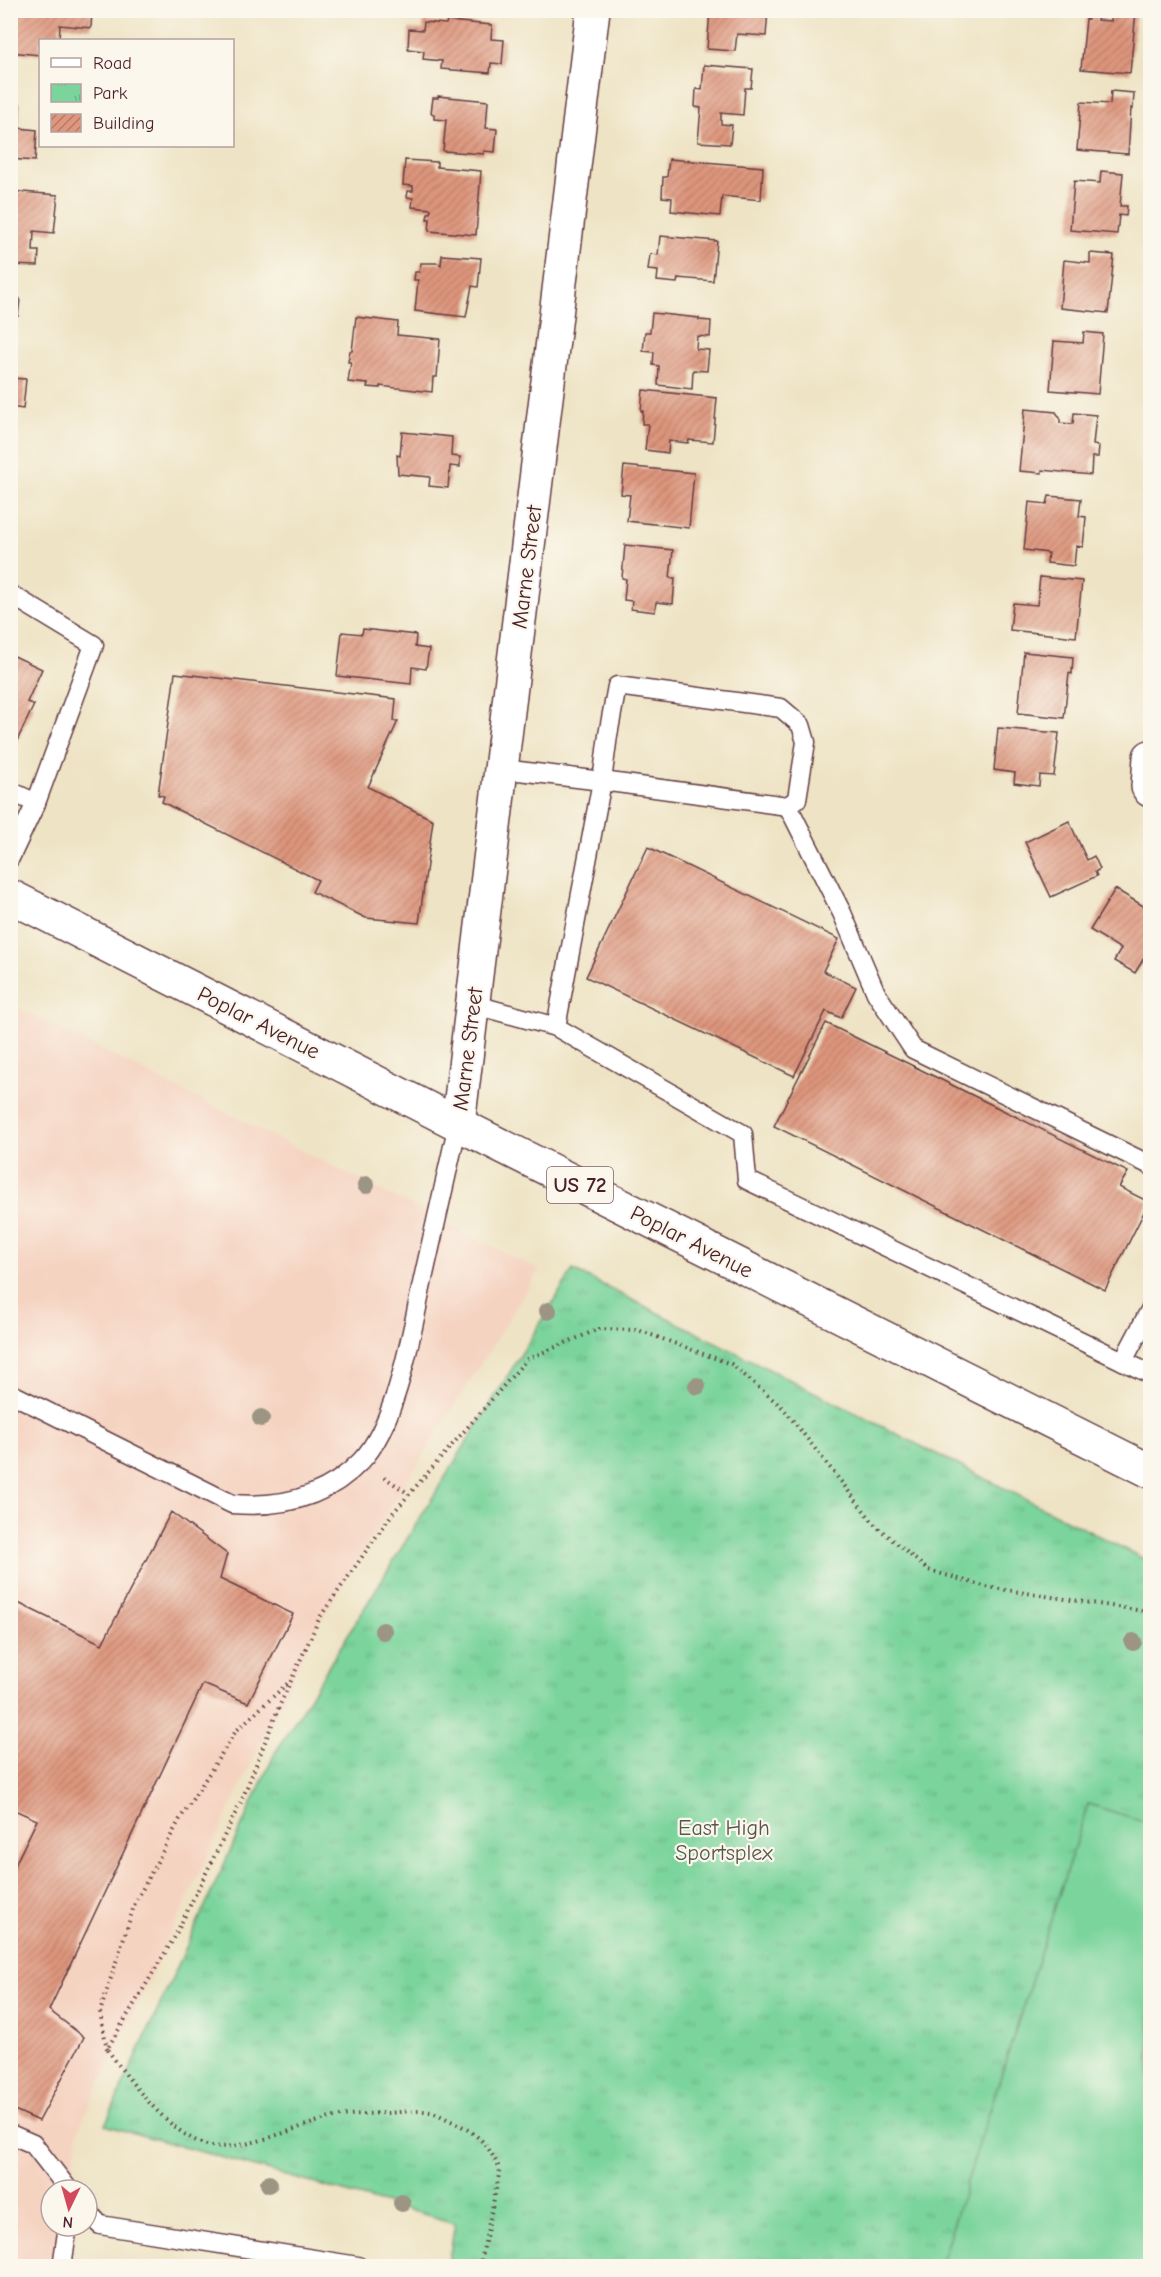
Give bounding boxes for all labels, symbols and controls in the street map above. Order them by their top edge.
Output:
legend [39,39,234,147]
text: Road [93,53,132,74]
text: Park [93,83,128,104]
text: Building [93,113,155,134]
street label: Marne Street [507,503,548,630]
street label: Poplar Avenue [193,981,324,1065]
street label: Marne Street [448,985,489,1112]
road number: US 72 [547,1167,613,1203]
street label: Poplar Avenue [626,1200,757,1284]
park label: East High Sportsplex [675,1815,773,1866]
north arrow [39,2178,99,2238]
text: N [62,2213,74,2231]

